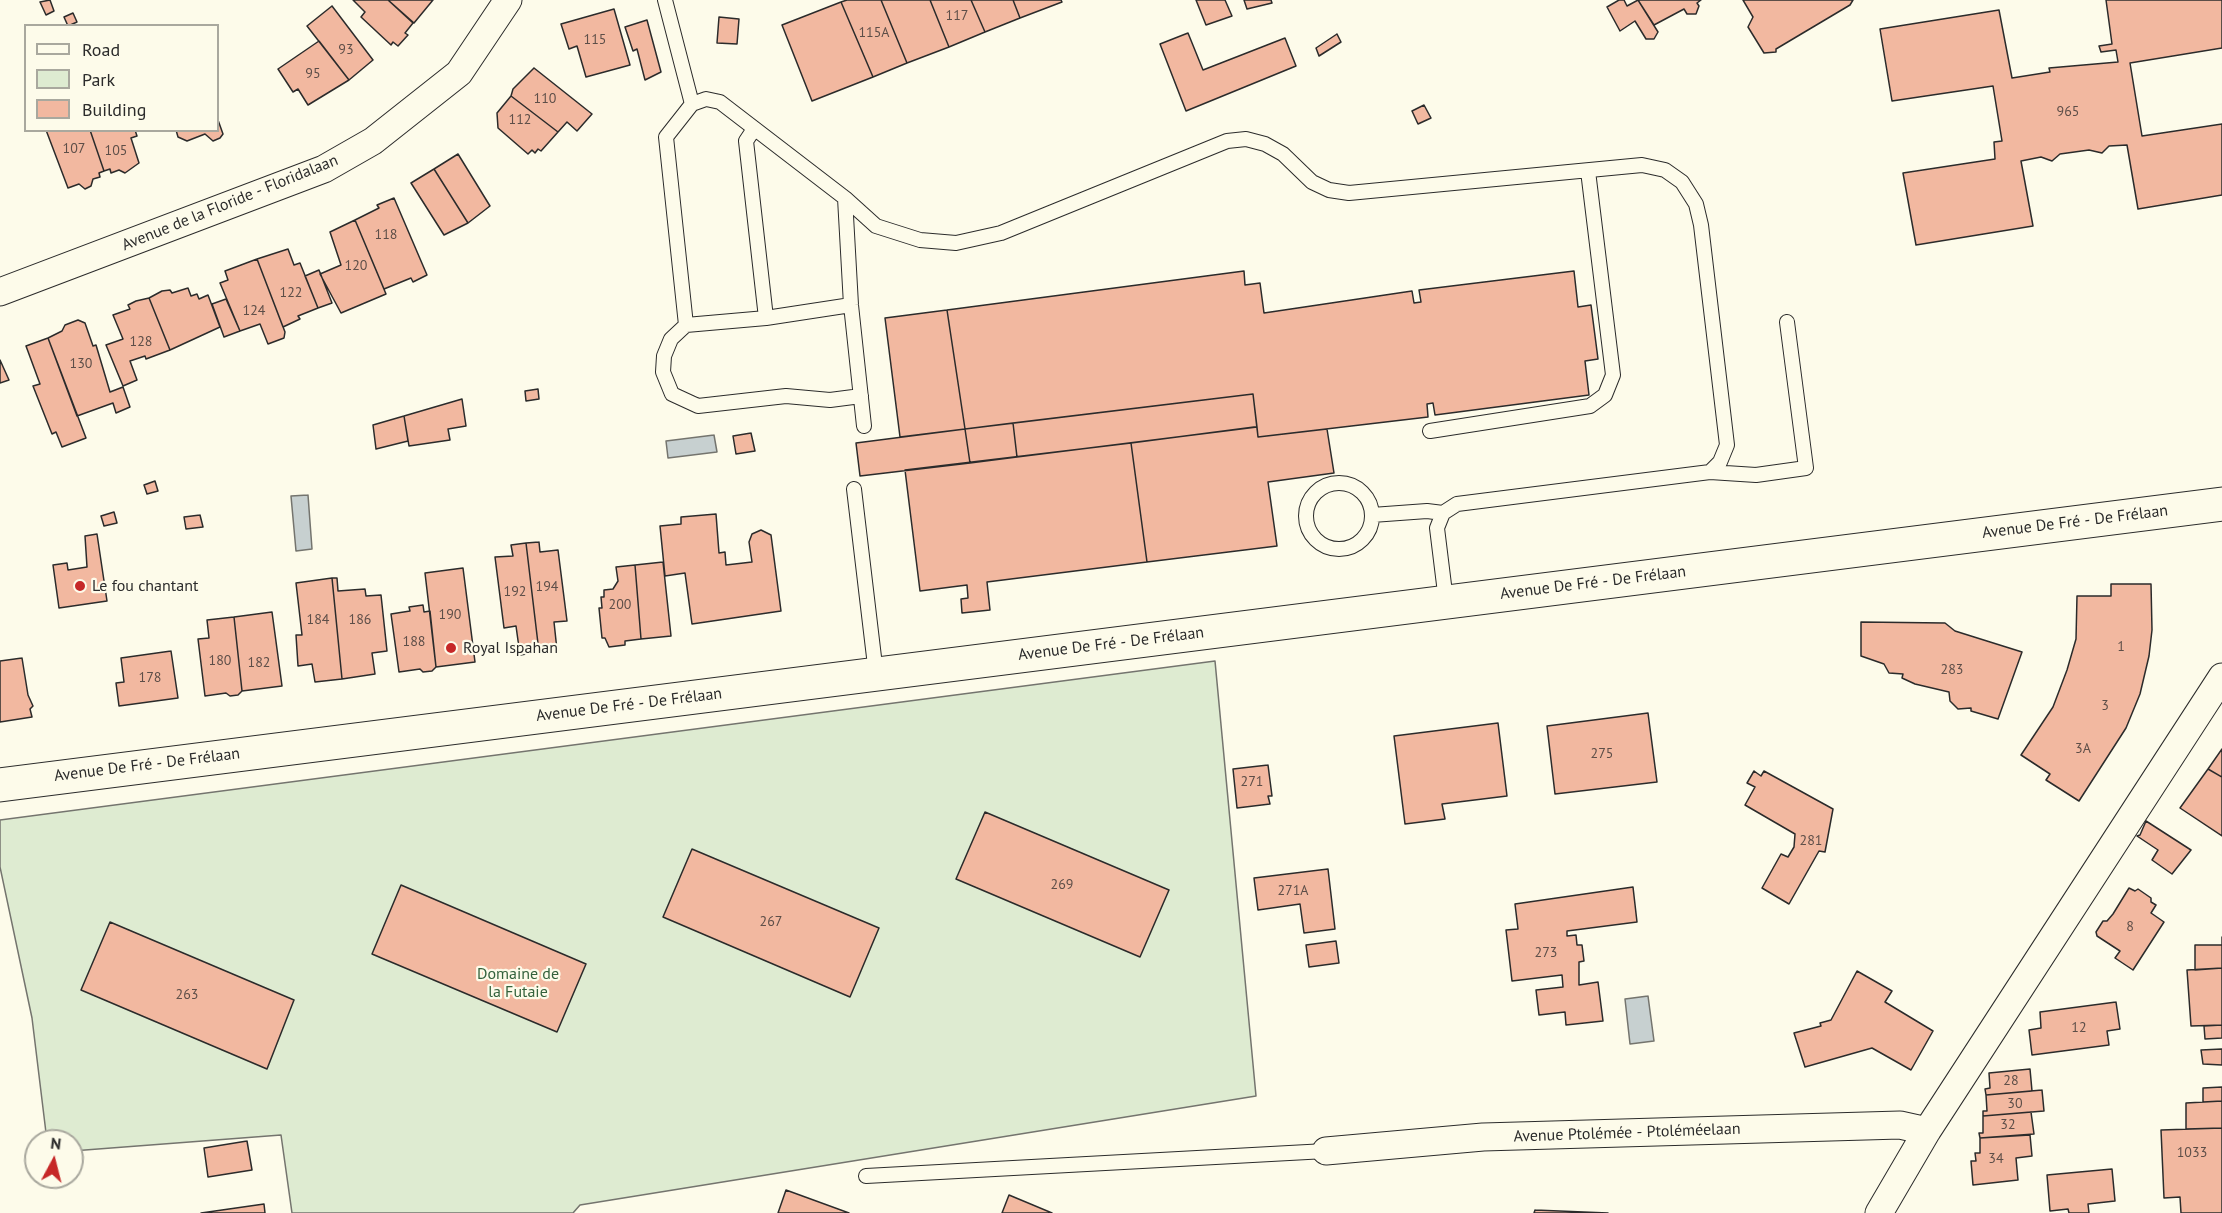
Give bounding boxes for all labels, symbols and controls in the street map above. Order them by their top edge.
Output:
house number: 117 [946,8,968,24]
legend [24,24,219,132]
house number: 115A [858,25,890,41]
house number: 115 [584,32,606,48]
text: Road [82,38,120,61]
house number: 93 [338,42,354,58]
house number: 95 [305,66,321,82]
text: Park [82,68,115,91]
house number: 110 [534,91,556,107]
text: Building [82,98,146,121]
house number: 965 [2057,104,2079,120]
house number: 112 [509,112,531,128]
house number: 107 [63,141,85,157]
house number: 105 [105,143,127,159]
street label: Avenue de la Floride - Floridalaan [119,151,341,255]
house number: 118 [375,227,397,243]
house number: 120 [345,258,367,274]
house number: 122 [280,285,302,301]
house number: 124 [243,303,265,319]
house number: 128 [130,334,152,350]
house number: 130 [70,356,92,372]
street label: Avenue De Fré - De Frélaan [1981,501,2169,543]
street label: Avenue De Fré - De Frélaan [1499,562,1687,604]
place label: Le fou chantant [92,576,198,596]
marker: Le fou chantant [73,579,87,593]
house number: 194 [536,579,558,595]
house number: 192 [504,584,526,600]
house number: 200 [609,597,631,613]
house number: 190 [439,607,461,623]
house number: 184 [307,612,329,628]
house number: 186 [349,612,371,628]
street label: Avenue De Fré - De Frélaan [1017,623,1205,665]
house number: 188 [403,634,425,650]
place label: Royal Ispahan [463,638,558,658]
house number: 1 [2117,639,2125,655]
marker: Royal Ispahan [444,641,458,655]
house number: 180 [209,653,231,669]
house number: 182 [248,655,270,671]
house number: 283 [1941,662,1963,678]
house number: 178 [139,670,161,686]
street label: Avenue De Fré - De Frélaan [535,684,723,726]
house number: 3 [2101,698,2109,714]
house number: 3A [2075,741,2091,757]
street label: Avenue De Fré - De Frélaan [53,744,241,786]
house number: 275 [1591,746,1613,762]
house number: 271 [1241,774,1263,790]
house number: 281 [1800,833,1822,849]
house number: 269 [1051,877,1073,893]
house number: 271A [1277,883,1309,899]
house number: 267 [760,914,782,930]
house number: 8 [2126,919,2134,935]
house number: 273 [1535,945,1557,961]
park label: Domaine de la Futaie [477,964,559,1002]
house number: 263 [176,987,198,1003]
house number: 12 [2071,1020,2087,1036]
house number: 28 [2003,1073,2019,1089]
house number: 30 [2007,1096,2023,1112]
house number: 32 [2000,1117,2016,1133]
street label: Avenue Ptolémée - Ptoléméelaan [1513,1119,1741,1147]
north arrow [24,1129,84,1189]
text: N [50,1133,62,1154]
house number: 1033 [2177,1145,2207,1161]
house number: 34 [1988,1151,2004,1167]

